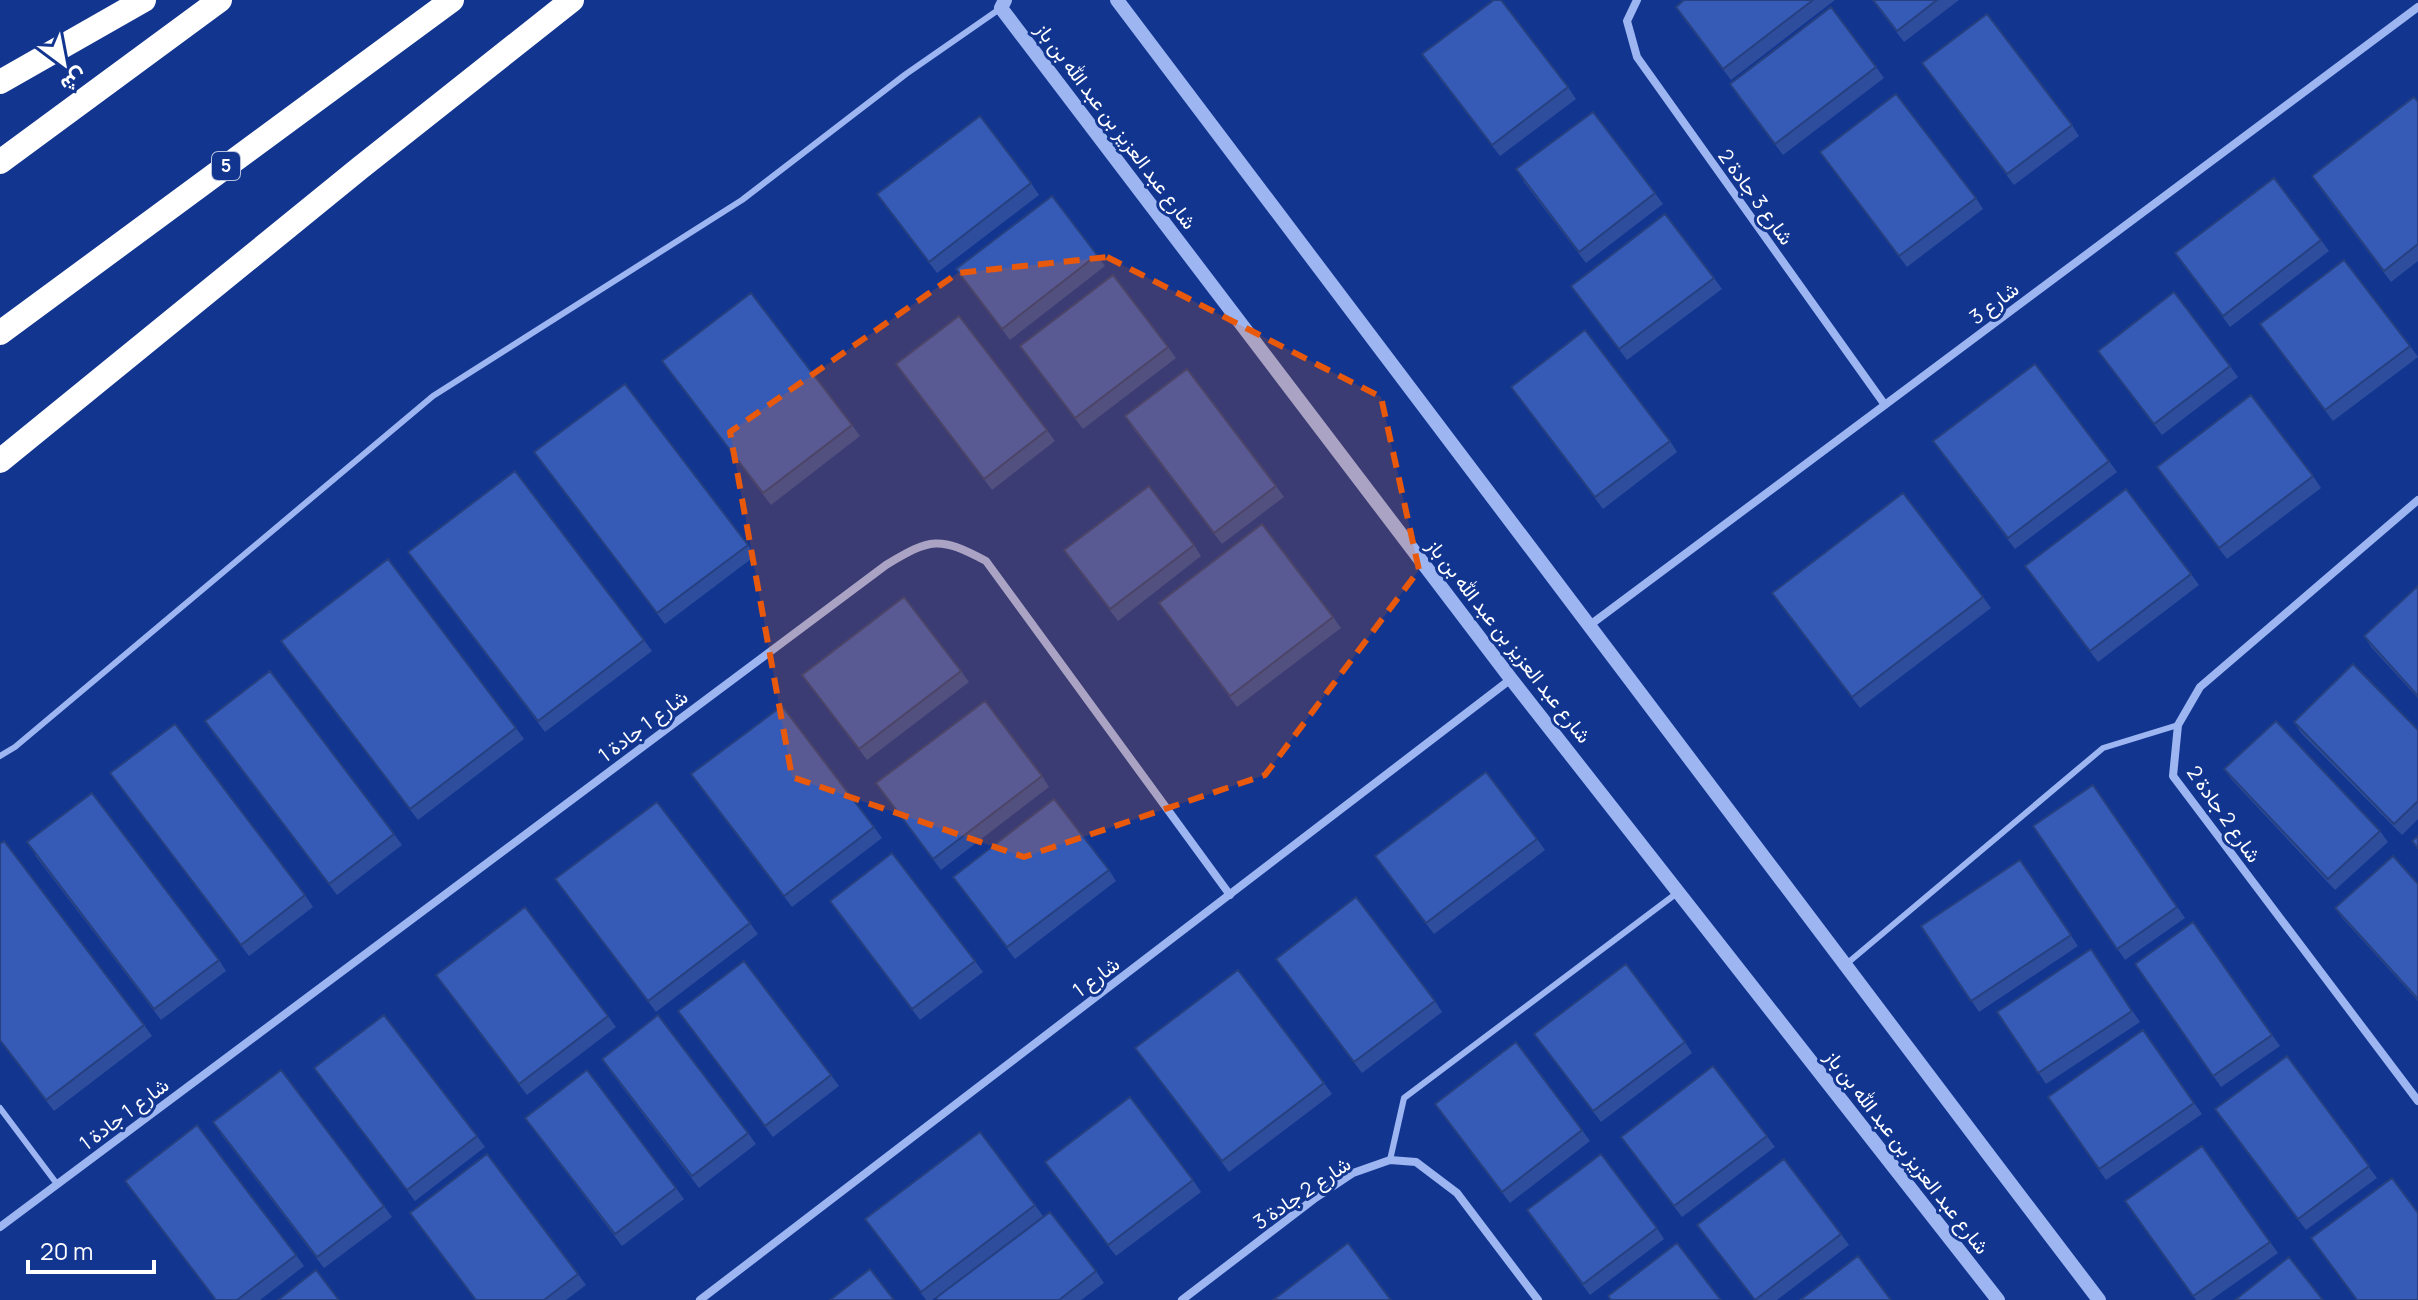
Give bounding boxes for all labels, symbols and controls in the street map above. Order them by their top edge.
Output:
street label: شارع عبد العزيز بن عبد الله بن باز [1028,16,1203,235]
north arrow [24,24,104,104]
text: ش [55,61,94,101]
street label: شارع 3 جادة 2 [1712,143,1800,251]
road number: 5 [212,152,240,180]
street label: شارع 3 [1963,275,2025,331]
street label: شارع عبد العزيز بن عبد الله بن باز [1420,532,1598,749]
street label: شارع 1 جادة 1 [592,683,694,769]
street label: شارع 2 جادة 2 [2180,760,2268,868]
street label: شارع 1 [1067,950,1125,1004]
street label: شارع عبد العزيز بن عبد الله بن باز [1818,1043,1996,1260]
street label: شارع 1 جادة 1 [73,1071,175,1157]
street label: شارع 2 جادة 3 [1248,1150,1356,1236]
scale bar [28,1224,154,1274]
text: 20 m [40,1234,93,1267]

